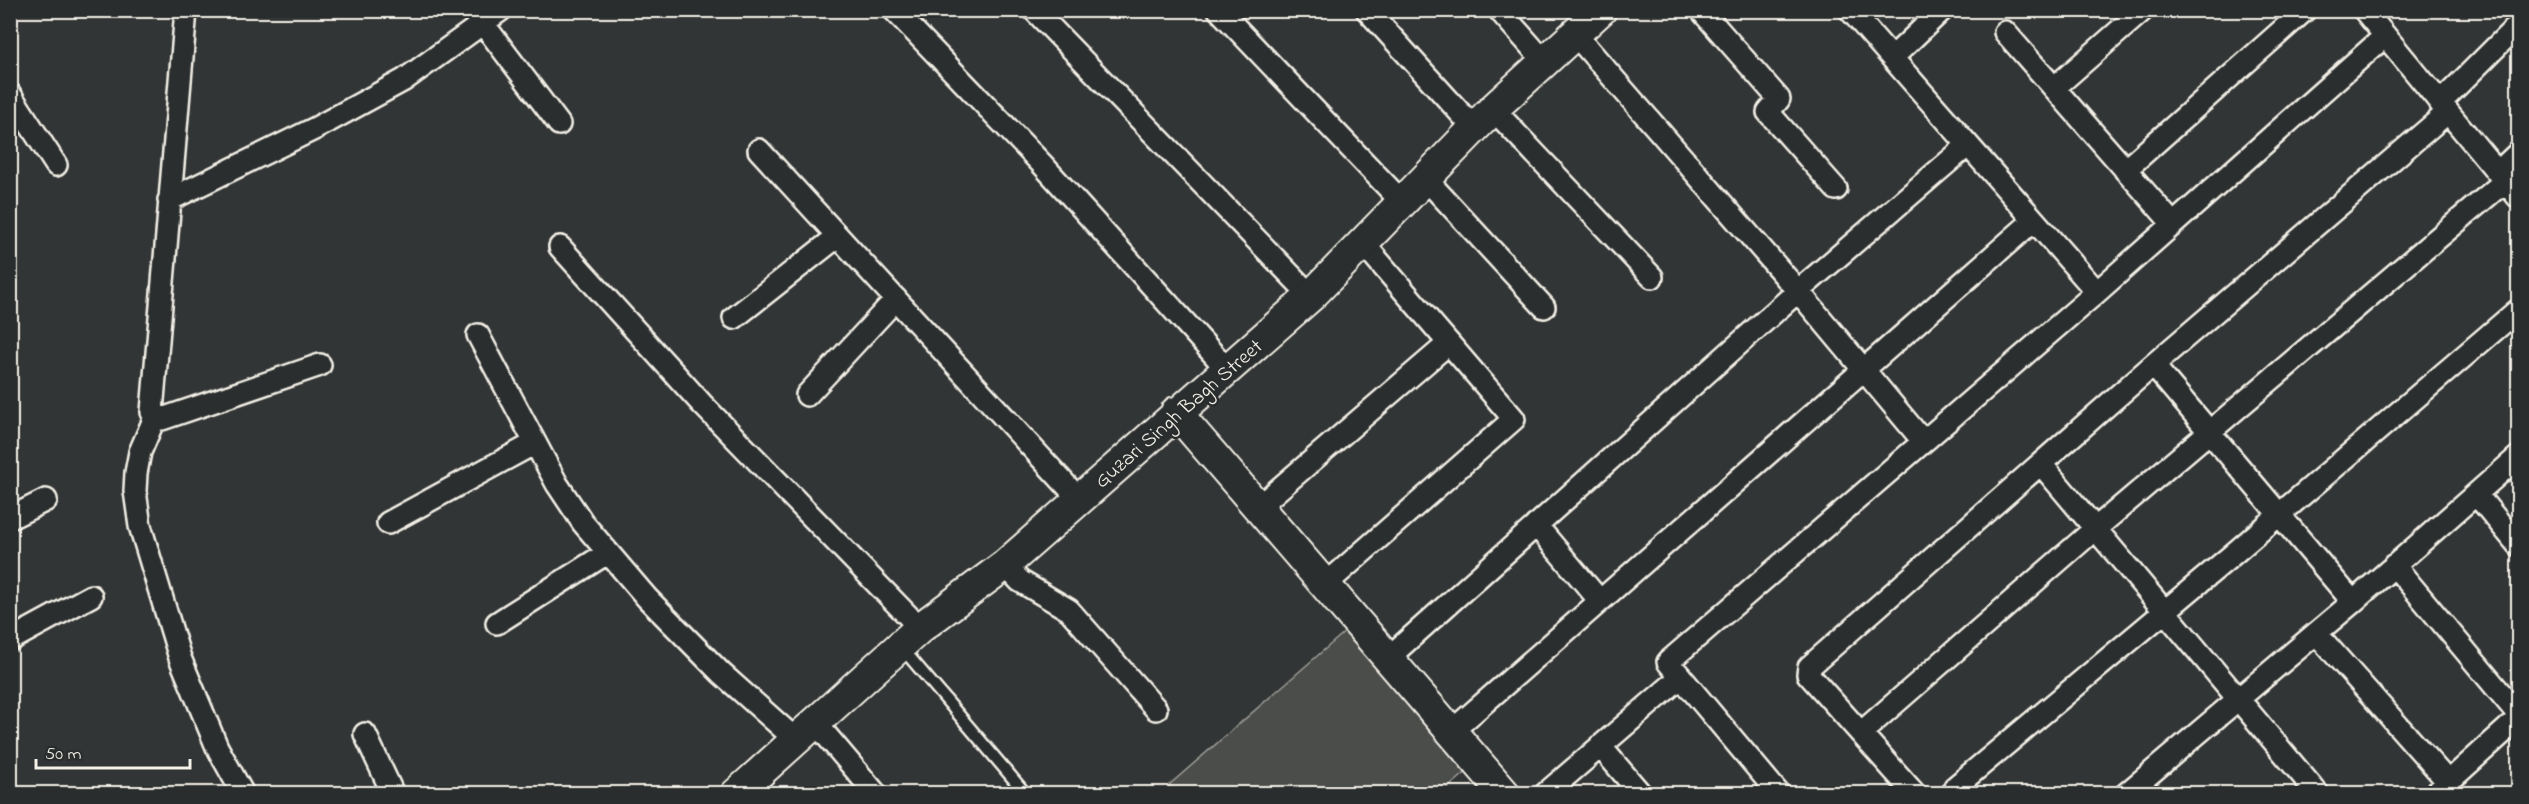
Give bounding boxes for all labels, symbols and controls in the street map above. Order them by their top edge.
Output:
street label: Guzari Singh Bagh Street [1089,333,1271,498]
scale bar [36,732,190,770]
text: 50 m [45,742,82,768]

